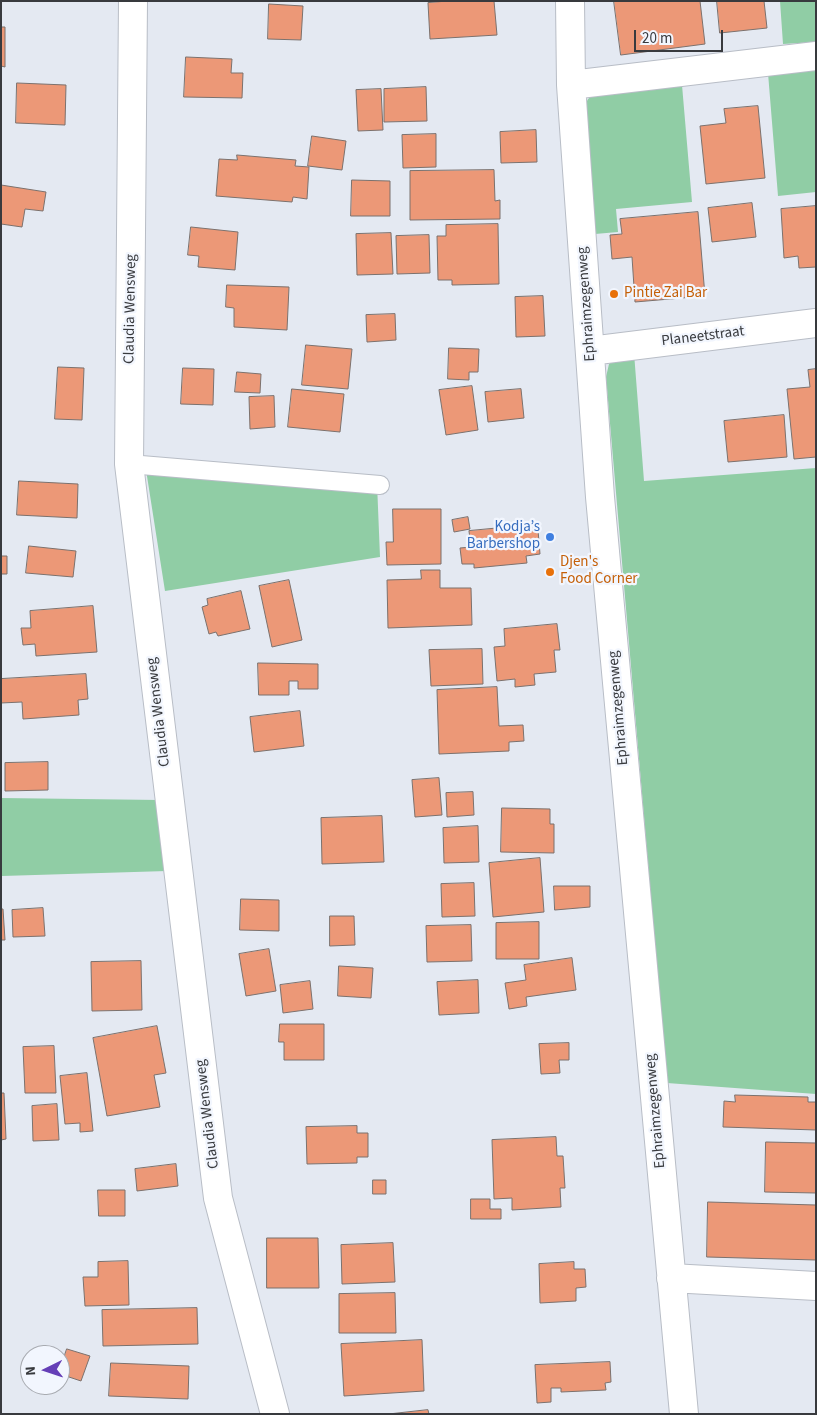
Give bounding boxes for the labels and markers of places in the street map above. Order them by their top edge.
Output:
place label: Pintie Zai Bar [624,285,707,303]
marker: Pintie Zai Bar [608,288,620,300]
place label: Kodja’s Barbershop [467,519,540,554]
marker: Kodja’s Barbershop [544,531,556,543]
place label: Djen's Food Corner [560,554,638,589]
marker: Djen's Food Corner [544,566,556,578]

